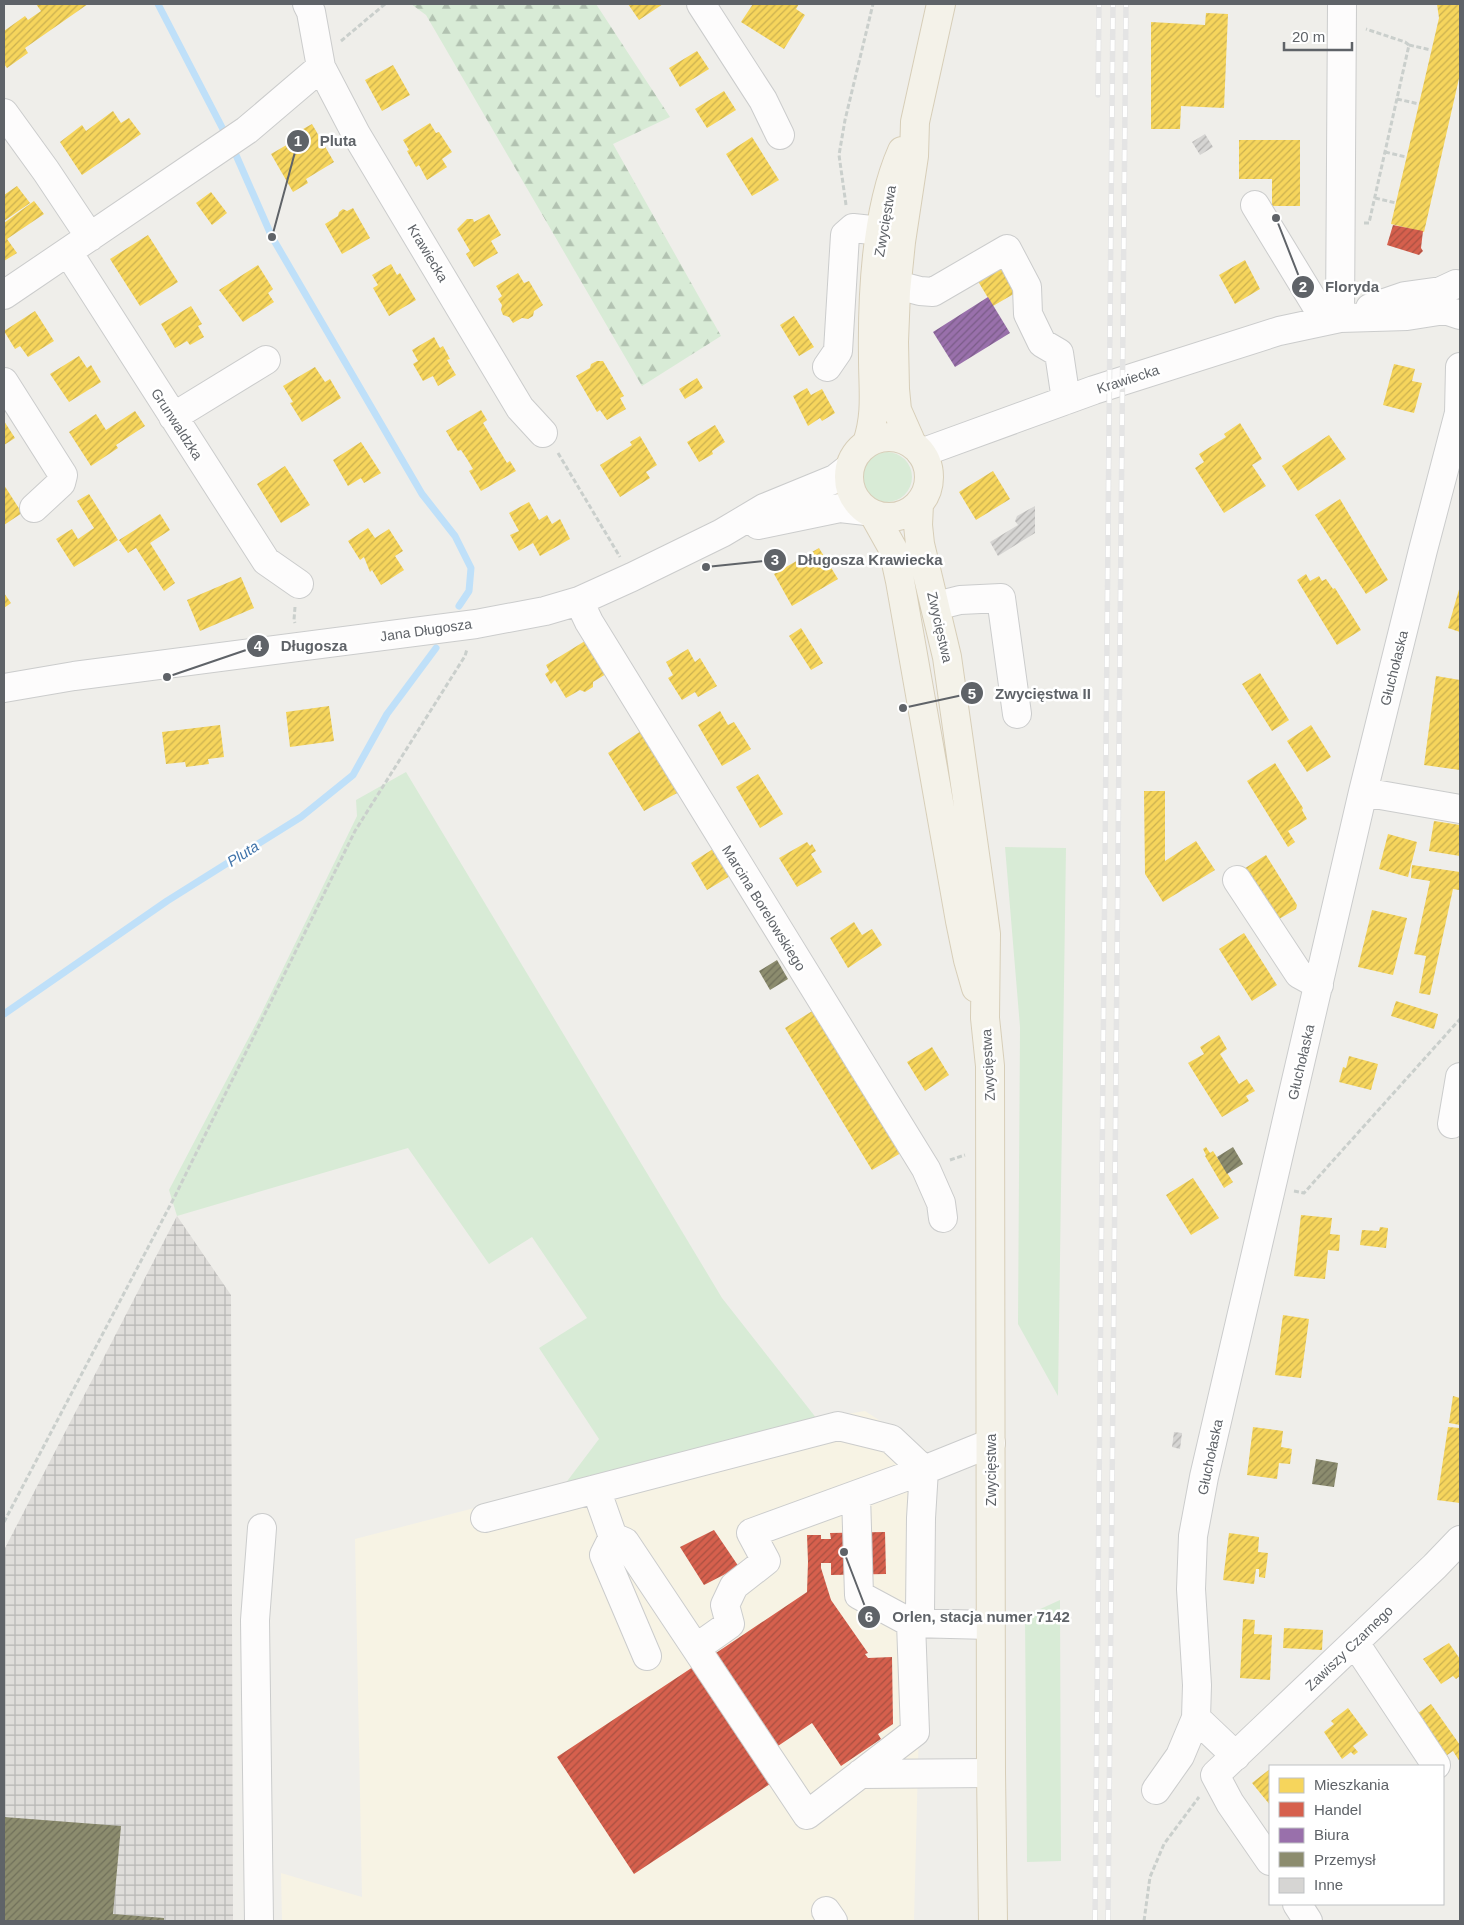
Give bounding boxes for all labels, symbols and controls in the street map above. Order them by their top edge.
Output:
scale bar [1284,20,1352,52]
text: 20 m [1292,28,1325,45]
callout: Pluta [285,126,367,156]
text: 1 [294,132,302,149]
text: Pluta [320,132,357,149]
street label: Zwycięstwa [871,184,899,258]
street label: Krawiecka [405,221,452,285]
callout: Floryda [1290,272,1389,302]
text: 2 [1299,278,1307,295]
text: Floryda [1325,278,1380,295]
street label: Krawiecka [1095,361,1161,397]
street label: Grunwaldzka [148,385,206,463]
callout: Długosza Krawiecka [762,545,952,575]
text: 3 [771,551,779,568]
text: Długosza Krawiecka [797,551,943,568]
street label: Zwycięstwa [924,590,956,664]
street label: Jana Długosza [379,616,473,644]
street label: Głuchołaska [1377,628,1411,707]
callout: Długosza [245,631,357,661]
text: 4 [254,637,263,654]
text: Długosza [281,637,348,654]
callout: Zwycięstwa II [960,678,1101,708]
text: 5 [968,685,976,702]
text: Zwycięstwa II [995,685,1091,702]
water label: Pluta [224,837,262,870]
street label: Marcina Borelowskiego [719,842,809,974]
street label: Głuchołaska [1285,1022,1318,1101]
street label: Zwycięstwa [978,1028,998,1102]
street label: Głuchołaska [1194,1417,1226,1496]
street label: Zwycięstwa [983,1434,999,1506]
callout: Orlen, stacja numer 7142 [857,1602,1079,1632]
street label: Zawiszy Czarnego [1302,1602,1396,1694]
text: 6 [865,1608,873,1625]
text: Orlen, stacja numer 7142 [892,1608,1070,1625]
legend [1269,1765,1444,1905]
text: Mieszkania [1314,1776,1390,1793]
text: Handel [1314,1801,1362,1818]
text: Biura [1314,1826,1350,1843]
text: Przemysł [1314,1851,1376,1868]
text: Inne [1314,1876,1343,1893]

